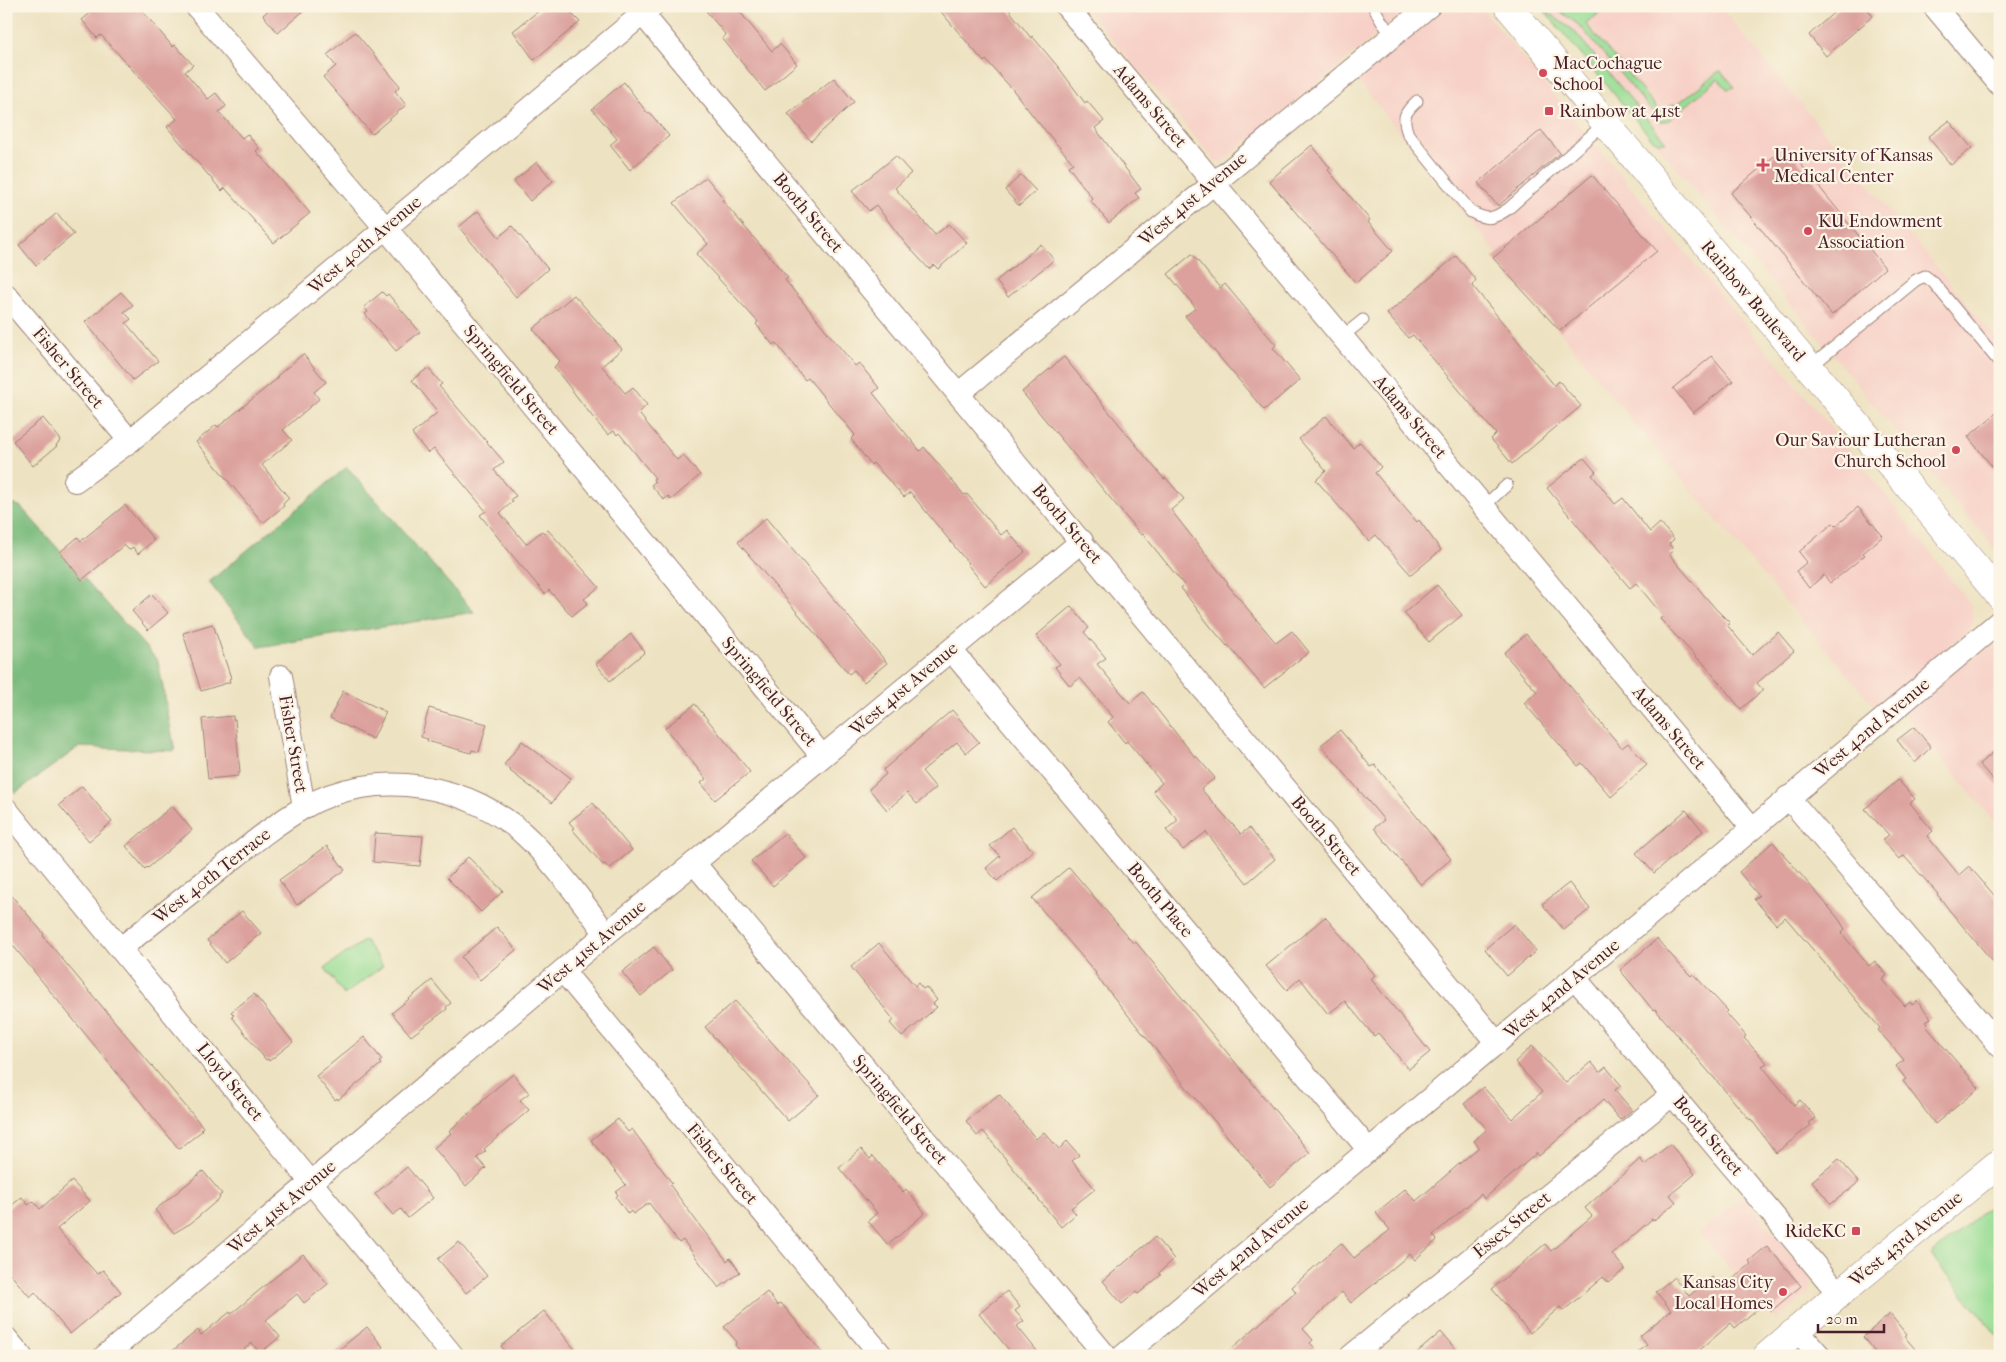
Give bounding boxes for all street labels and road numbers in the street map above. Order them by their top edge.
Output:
street label: Adams Street [1108,59,1191,153]
street label: West 41st Avenue [1134,148,1251,251]
street label: Booth Street [769,169,848,258]
street label: West 40th Avenue [303,191,426,299]
street label: Rainbow Boulevard [1696,236,1810,366]
street label: Springfield Street [459,321,563,440]
street label: Fisher Street [28,323,108,413]
street label: Adams Street [1368,370,1451,464]
street label: Booth Street [1028,480,1107,569]
street label: Springfield Street [717,633,821,752]
street label: West 41st Avenue [845,638,962,741]
street label: West 42nd Avenue [1809,674,1934,783]
street label: Adams Street [1627,681,1710,775]
street label: Fisher Street [274,693,312,795]
street label: Booth Street [1287,792,1366,881]
street label: West 40th Terrace [148,824,275,929]
street label: Booth Place [1123,858,1197,942]
street label: West 41st Avenue [533,896,650,999]
street label: West 42nd Avenue [1499,935,1624,1044]
street label: Lloyd Street [192,1039,268,1126]
street label: Springfield Street [848,1051,952,1170]
street label: Booth Street [1669,1092,1748,1181]
street label: Fisher Street [682,1119,762,1209]
street label: West 41st Avenue [223,1156,340,1259]
street label: Essex Street [1469,1187,1556,1263]
street label: West 43rd Avenue [1844,1187,1967,1292]
street label: West 42nd Avenue [1188,1194,1313,1303]

